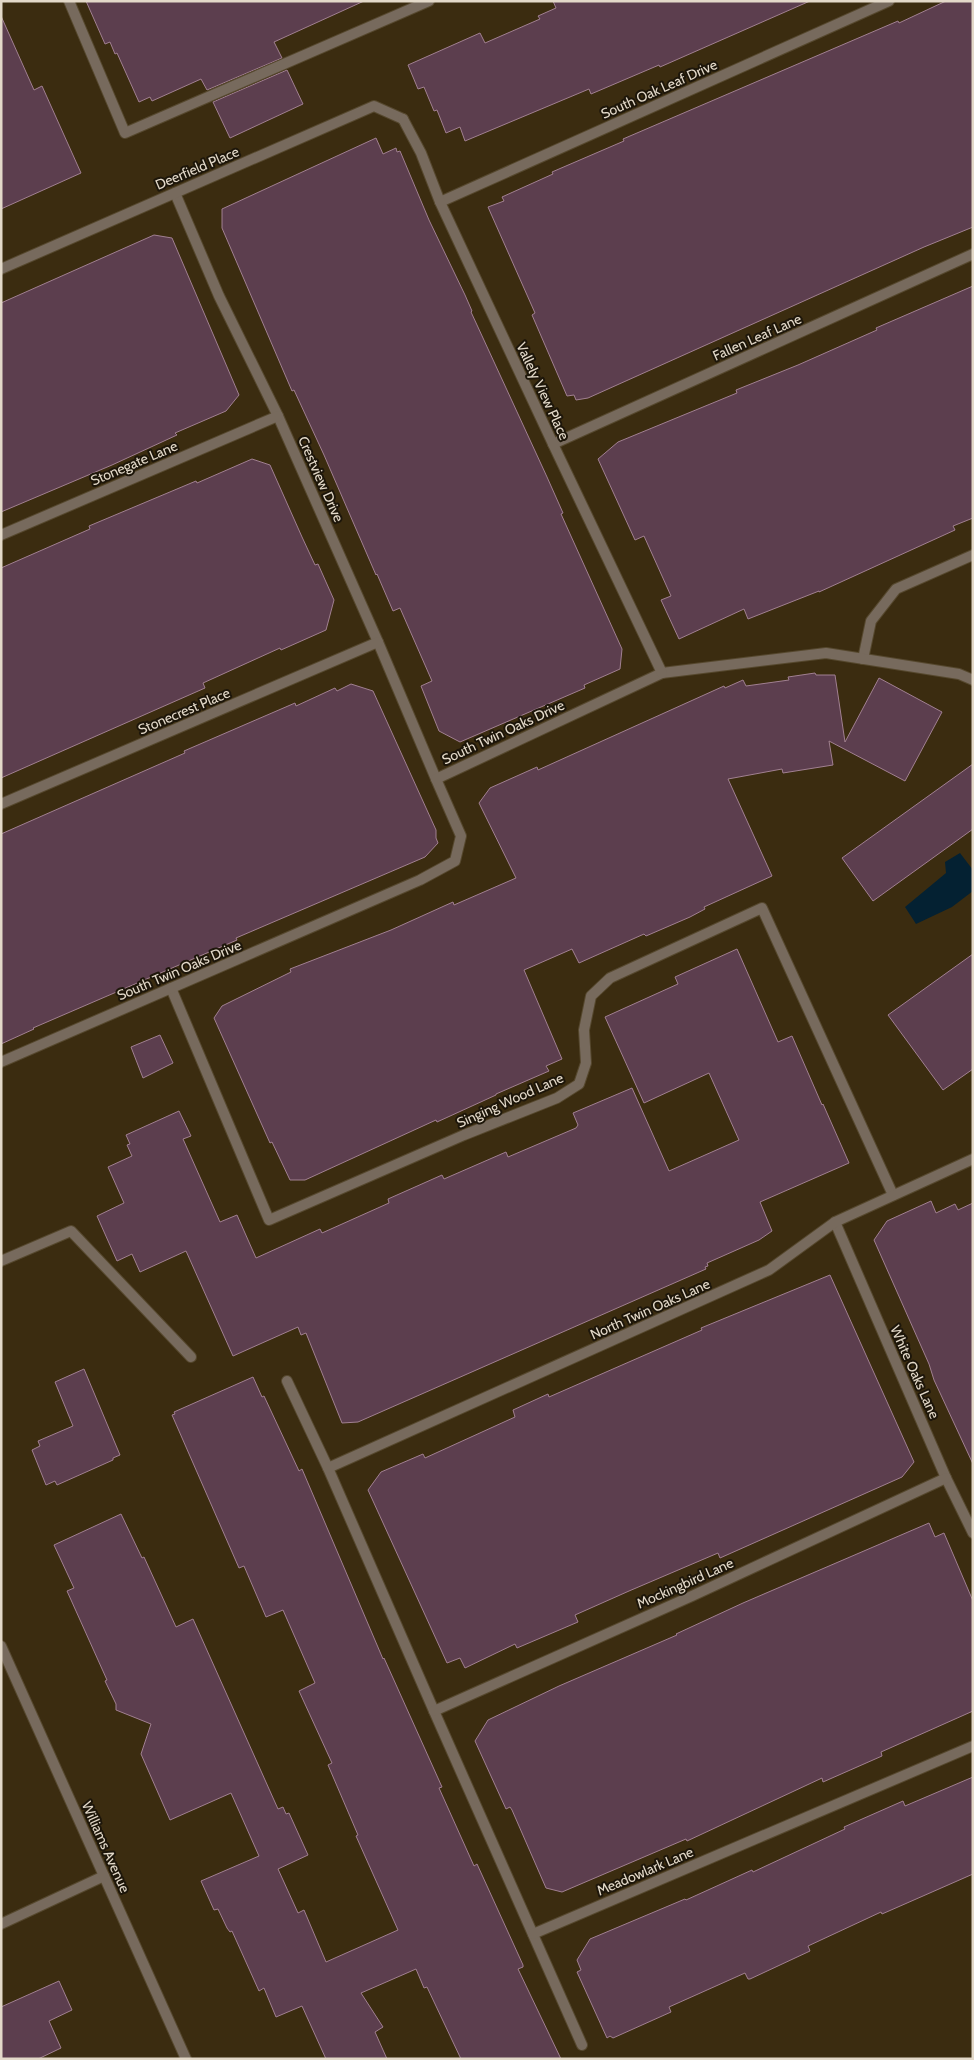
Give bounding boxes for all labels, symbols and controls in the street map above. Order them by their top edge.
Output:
street label: South Oak Leaf Drive [598,55,720,123]
street label: Deerfield Place [152,142,242,194]
street label: Fallen Leaf Lane [710,309,804,365]
street label: Vallely View Place [512,339,574,443]
street label: Crestview Drive [294,433,348,525]
street label: Stonegate Lane [88,437,180,489]
street label: Stonecrest Place [135,684,233,738]
street label: South Twin Oaks Drive [439,696,567,768]
street label: South Twin Oaks Drive [114,936,244,1004]
street label: Singing Wood Lane [454,1068,566,1132]
street label: North Twin Oaks Lane [587,1275,713,1343]
street label: White Oaks Lane [886,1323,944,1421]
street label: Mockingbird Lane [634,1554,736,1612]
street label: Williams Avenue [78,1799,134,1895]
street label: Meadowlark Lane [594,1843,696,1899]

